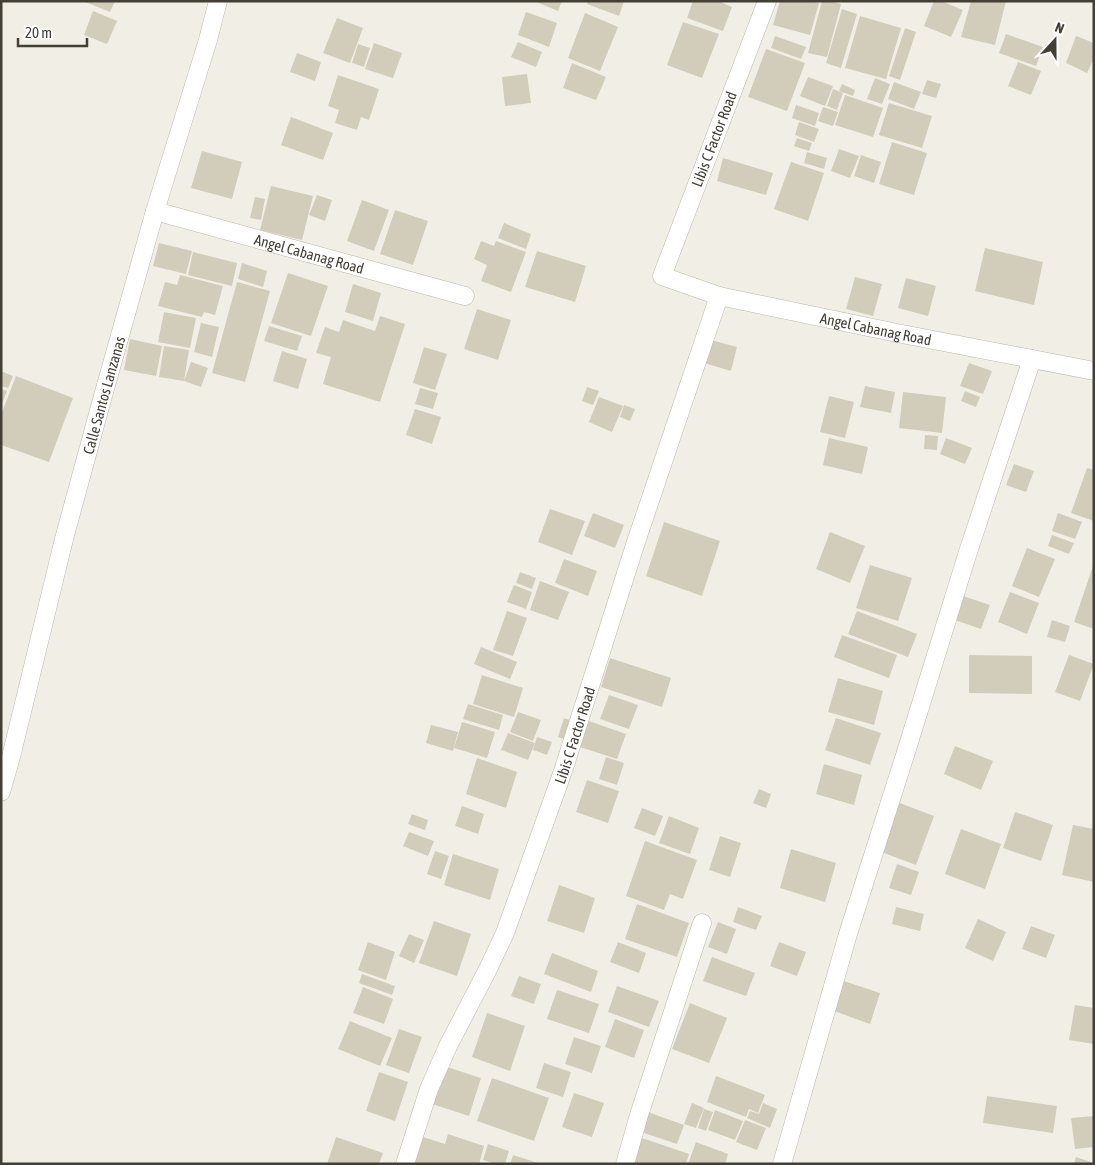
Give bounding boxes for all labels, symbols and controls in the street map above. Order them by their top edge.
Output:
scale bar [18,15,86,47]
north arrow [1030,15,1080,65]
text: N [1053,19,1066,37]
text: 20 m [25,24,52,41]
street label: Libis C Factor Road [688,89,740,189]
street label: Angel Cabanag Road [253,230,366,276]
street label: Angel Cabanag Road [819,309,933,348]
street label: Calle Santos Lanzanas [79,334,128,456]
street label: Libis C Factor Road [551,685,598,786]

